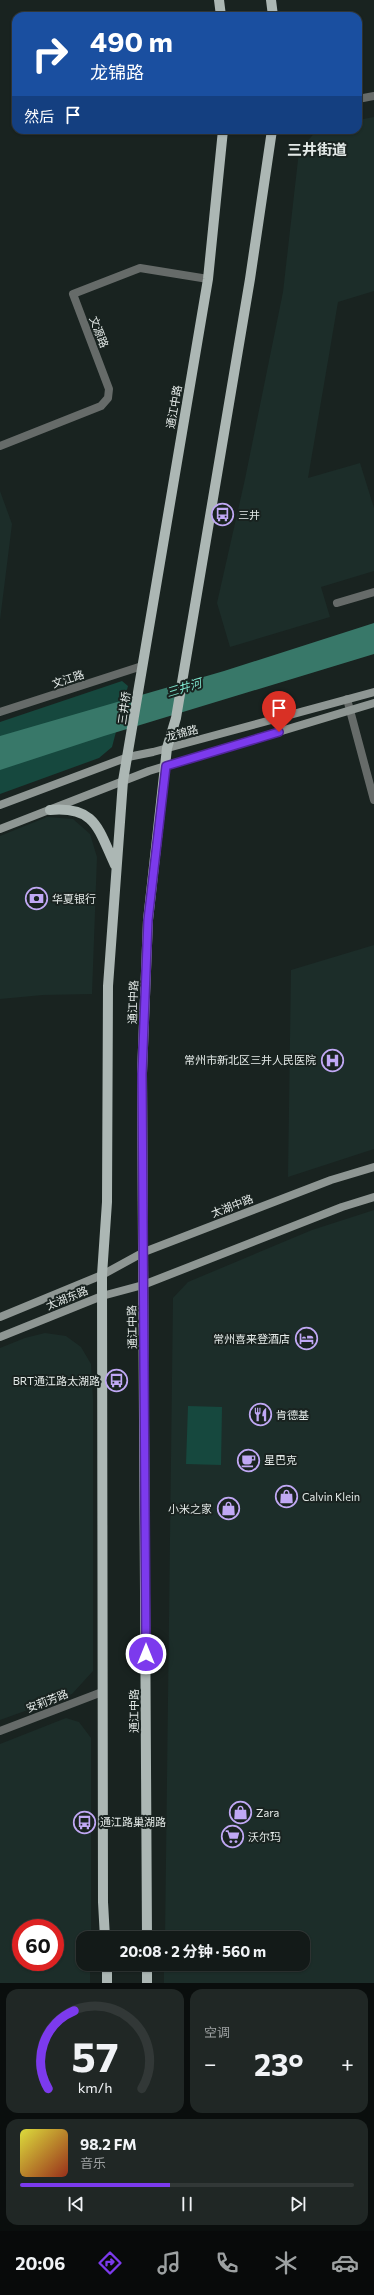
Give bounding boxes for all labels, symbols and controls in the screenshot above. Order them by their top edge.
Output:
text: 490 m [90,24,173,58]
icon: right [24,28,76,80]
text: 龙锦路 [90,61,144,83]
icon: arrive [62,104,84,126]
text: 然后 [24,107,54,125]
district label: 三井街道 [287,140,347,158]
street label: 文源路 [87,314,111,350]
street label: 通江中路 [163,384,184,430]
bus stop icon: 三井 [209,502,235,528]
place label: 三井 [238,508,260,521]
street label: 文江路 [50,667,86,690]
water label: 三井河 [164,675,205,699]
street label: 三井桥 [115,691,132,725]
pin [262,691,296,732]
icon: arrive [268,697,290,719]
street label: 龙锦路 [164,722,199,743]
bank icon: 华夏银行 [23,886,49,912]
place label: 华夏银行 [52,892,96,905]
street label: 通江中路 [125,980,140,1024]
hospital icon: 常州市新北区三井人民医院 [319,1047,345,1073]
place label: 常州市新北区三井人民医院 [184,1053,316,1066]
street label: 太湖中路 [209,1192,255,1219]
street label: 太湖东路 [44,1283,90,1312]
street label: 通江中路 [125,1305,138,1349]
hotel icon: 常州喜来登酒店 [293,1326,319,1352]
place label: 常州喜来登酒店 [213,1332,290,1345]
bus stop icon: BRT通江路太湖路 [103,1368,129,1394]
place label: BRT通江路太湖路 [13,1374,100,1387]
restaurant icon: 肯德基 [248,1402,274,1428]
place label: 肯德基 [276,1408,309,1421]
cafe icon: 星巴克 [236,1447,262,1473]
place label: 星巴克 [264,1453,297,1466]
shop icon: Calvin Klein [273,1484,299,1510]
place label: Calvin Klein [302,1490,360,1503]
shop icon: 小米之家 [215,1496,241,1522]
place label: 小米之家 [168,1502,212,1515]
position arrow [125,1633,167,1675]
street label: 安莉芳路 [24,1687,70,1714]
street label: 通江中路 [127,1689,140,1733]
shop icon: Zara [228,1800,254,1826]
place label: Zara [256,1806,279,1819]
bus stop icon: 通江路巢湖路 [72,1809,98,1835]
place label: 通江路巢湖路 [100,1815,166,1828]
supermarket icon: 沃尔玛 [220,1824,246,1850]
place label: 沃尔玛 [248,1830,281,1843]
speed limit sign: 60 [12,1919,64,1971]
text: 20:08 · 2 分钟 · 560 m [120,1942,266,1960]
text: 空调 [204,2024,230,2040]
text: 57 [71,2030,119,2081]
text: 23° [254,2045,304,2082]
text: − [204,2050,217,2077]
text: + [341,2050,354,2077]
text: km/h [78,2078,112,2096]
text: 98.2 FM [80,2135,137,2153]
text: 音乐 [80,2155,106,2171]
icon: previous [65,2193,87,2215]
icon: pause [176,2193,198,2215]
icon: next [287,2193,309,2215]
icon: directions [96,2249,124,2277]
icon: music [155,2249,183,2277]
icon: phone [213,2249,241,2277]
icon: climate [272,2249,300,2277]
icon: car [331,2249,359,2277]
text: 20:06 [15,2252,65,2274]

